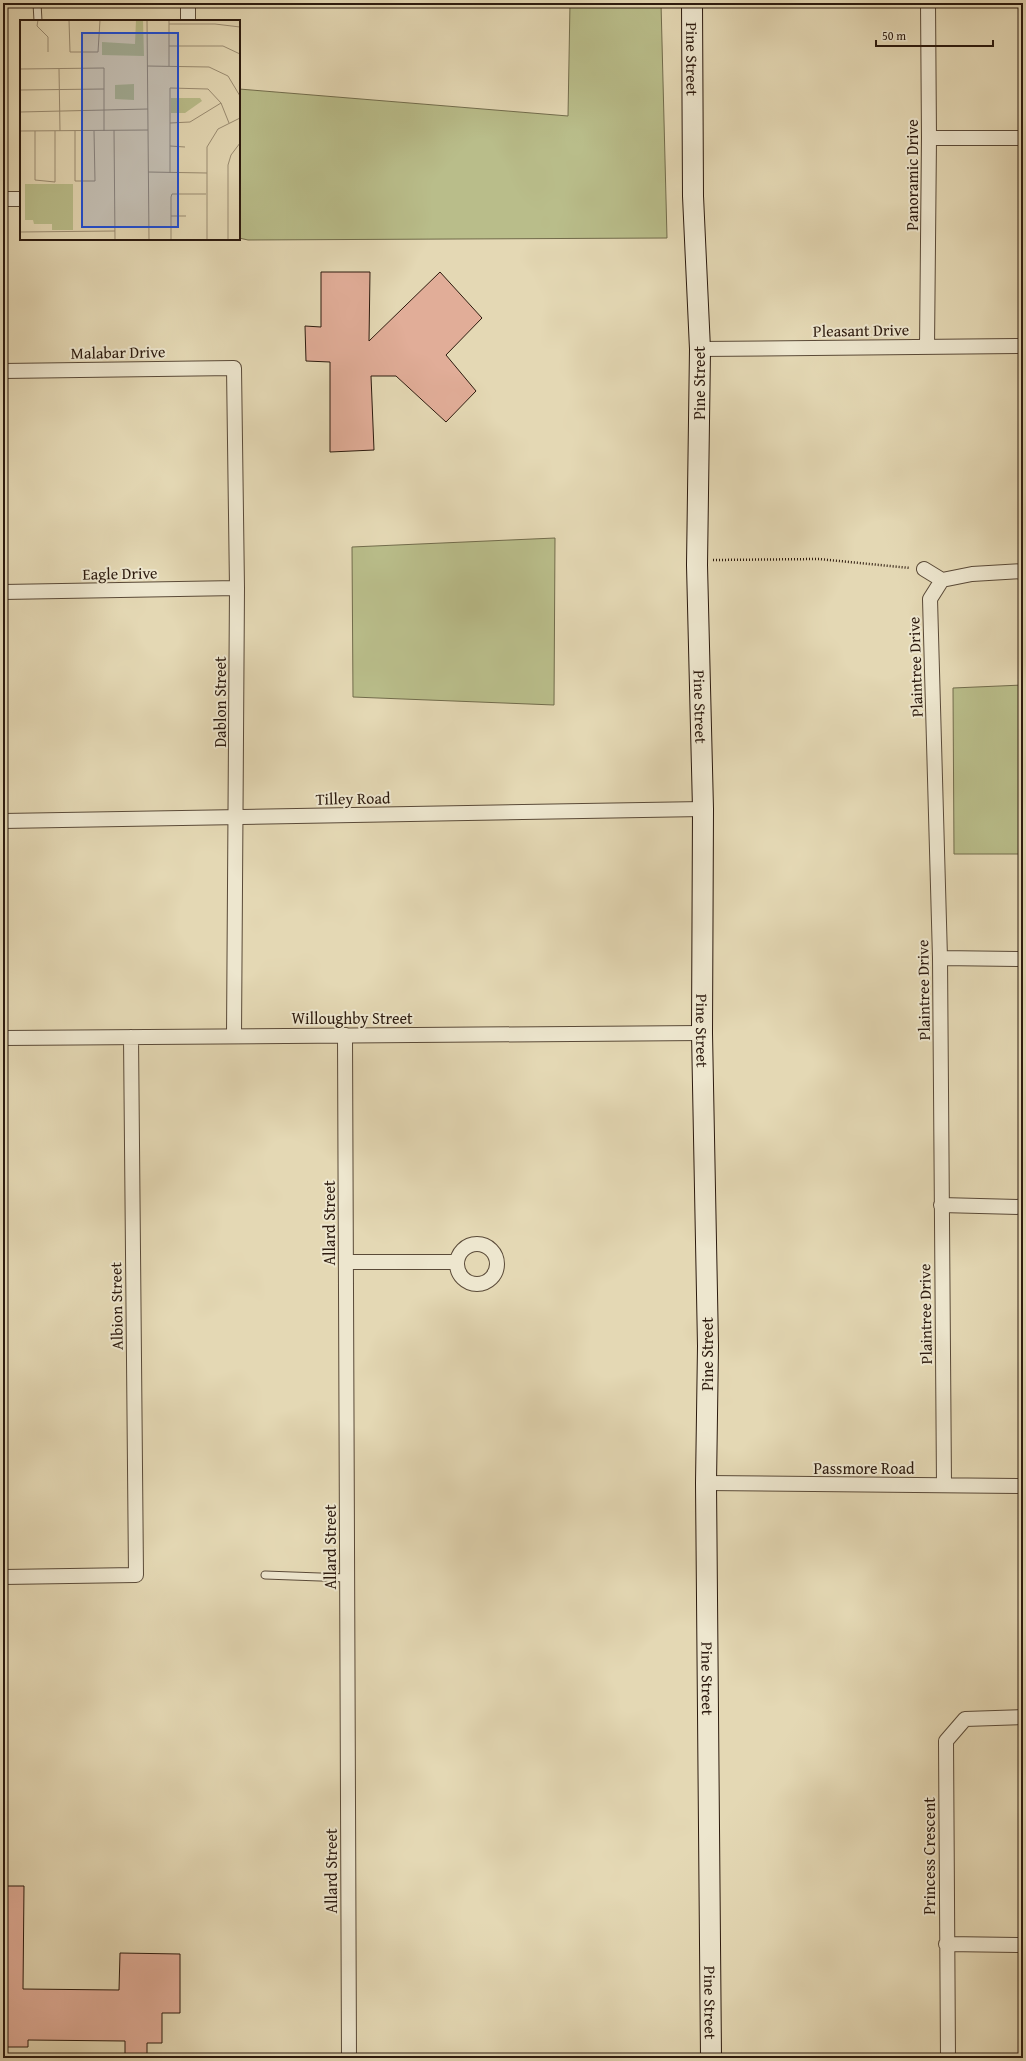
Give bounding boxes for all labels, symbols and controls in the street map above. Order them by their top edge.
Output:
inset map [20,20,240,240]
street label: Pine Street [680,22,704,96]
scale bar [876,22,993,48]
text: 50 m [882,27,906,44]
street label: Panoramic Drive [900,119,924,231]
street label: Pleasant Drive [813,317,909,343]
street label: Malabar Drive [71,339,165,365]
street label: Pine Street [687,346,711,420]
street label: Eagle Drive [82,560,158,586]
street label: Plaintree Drive [901,616,929,718]
street label: Dablon Street [208,656,232,748]
street label: Pine Street [688,670,713,744]
street label: Tilley Road [315,785,391,811]
street label: Plaintree Drive [910,940,936,1040]
street label: Pine Street [690,994,715,1068]
street label: Willoughby Street [291,1006,413,1030]
street label: Allard Street [317,1180,341,1266]
street label: Albion Street [103,1261,129,1350]
street label: Plaintree Drive [912,1264,938,1364]
street label: Pine Street [695,1317,719,1391]
street label: Passmore Road [814,1456,915,1480]
street label: Allard Street [318,1504,342,1590]
street label: Pine Street [695,1642,720,1716]
street label: Princess Crescent [917,1797,941,1915]
street label: Allard Street [319,1828,343,1914]
street label: Pine Street [698,1966,723,2040]

